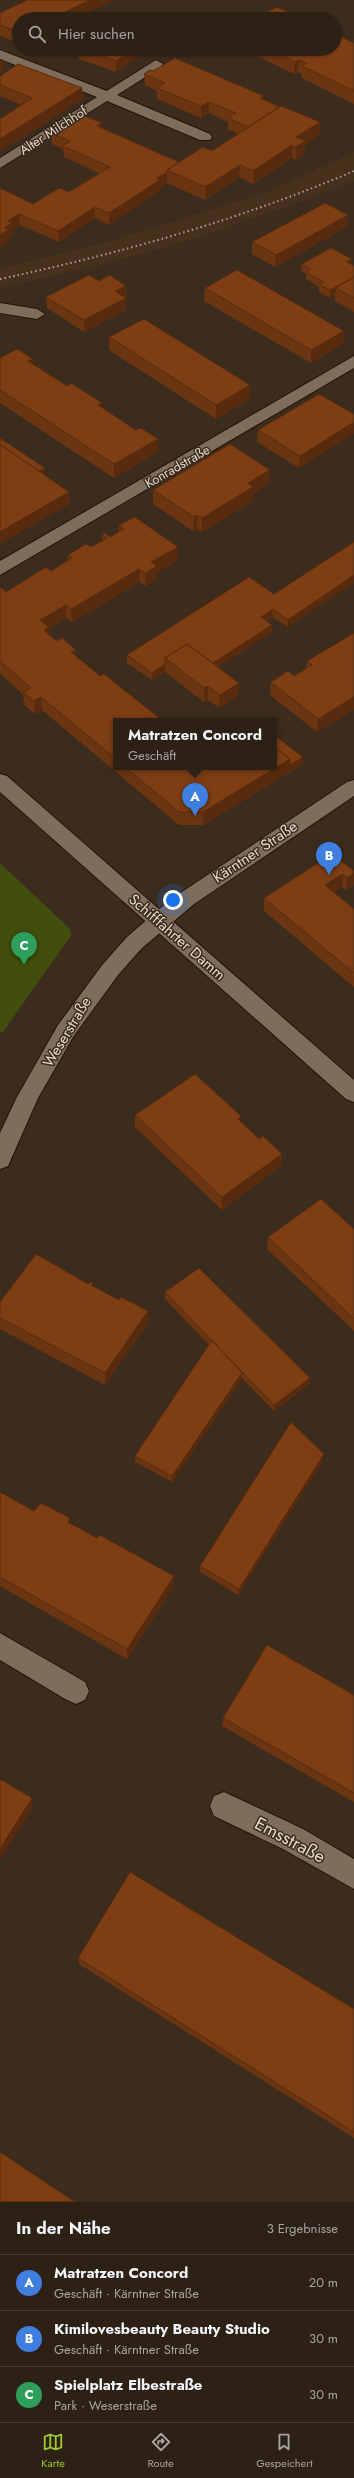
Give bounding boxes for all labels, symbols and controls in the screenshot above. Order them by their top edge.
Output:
search box [12,12,342,56]
icon: search [26,23,48,45]
text: Hier suchen [58,23,135,45]
street label: Alter Milchhof [16,101,91,159]
street label: Konradstraße [141,440,213,493]
popup [113,718,277,770]
text: Matratzen Concord [128,724,262,746]
text: Geschäft [128,746,176,765]
pin: A [182,783,208,816]
street label: Kärntner Straße [208,815,302,889]
pin: B [316,842,342,875]
street label: Schifffahrter Damm [124,889,230,985]
your location [163,890,183,910]
pin: C [11,932,37,965]
street label: Weserstraße [37,992,97,1071]
street label: Emsstraße [250,1810,330,1870]
text: In der Nähe [16,2216,111,2240]
text: 3 Ergebnisse [267,2219,338,2238]
text: Matratzen Concord [54,2262,188,2284]
text: A [24,2273,34,2292]
text: 20 m [309,2273,338,2292]
text: Geschäft · Kärntner Straße [54,2284,199,2303]
text: Kimilovesbeauty Beauty Studio [54,2318,270,2340]
text: B [25,2329,33,2348]
text: 30 m [309,2329,338,2348]
text: Geschäft · Kärntner Straße [54,2340,199,2359]
text: Spielplatz Elbestraße [54,2374,202,2396]
text: C [24,2385,34,2404]
text: 30 m [309,2385,338,2404]
text: Park · Weserstraße [54,2396,157,2415]
tab: Karte [41,2431,65,2471]
tab: Route [147,2431,174,2471]
tab: Gespeichert [256,2431,313,2471]

